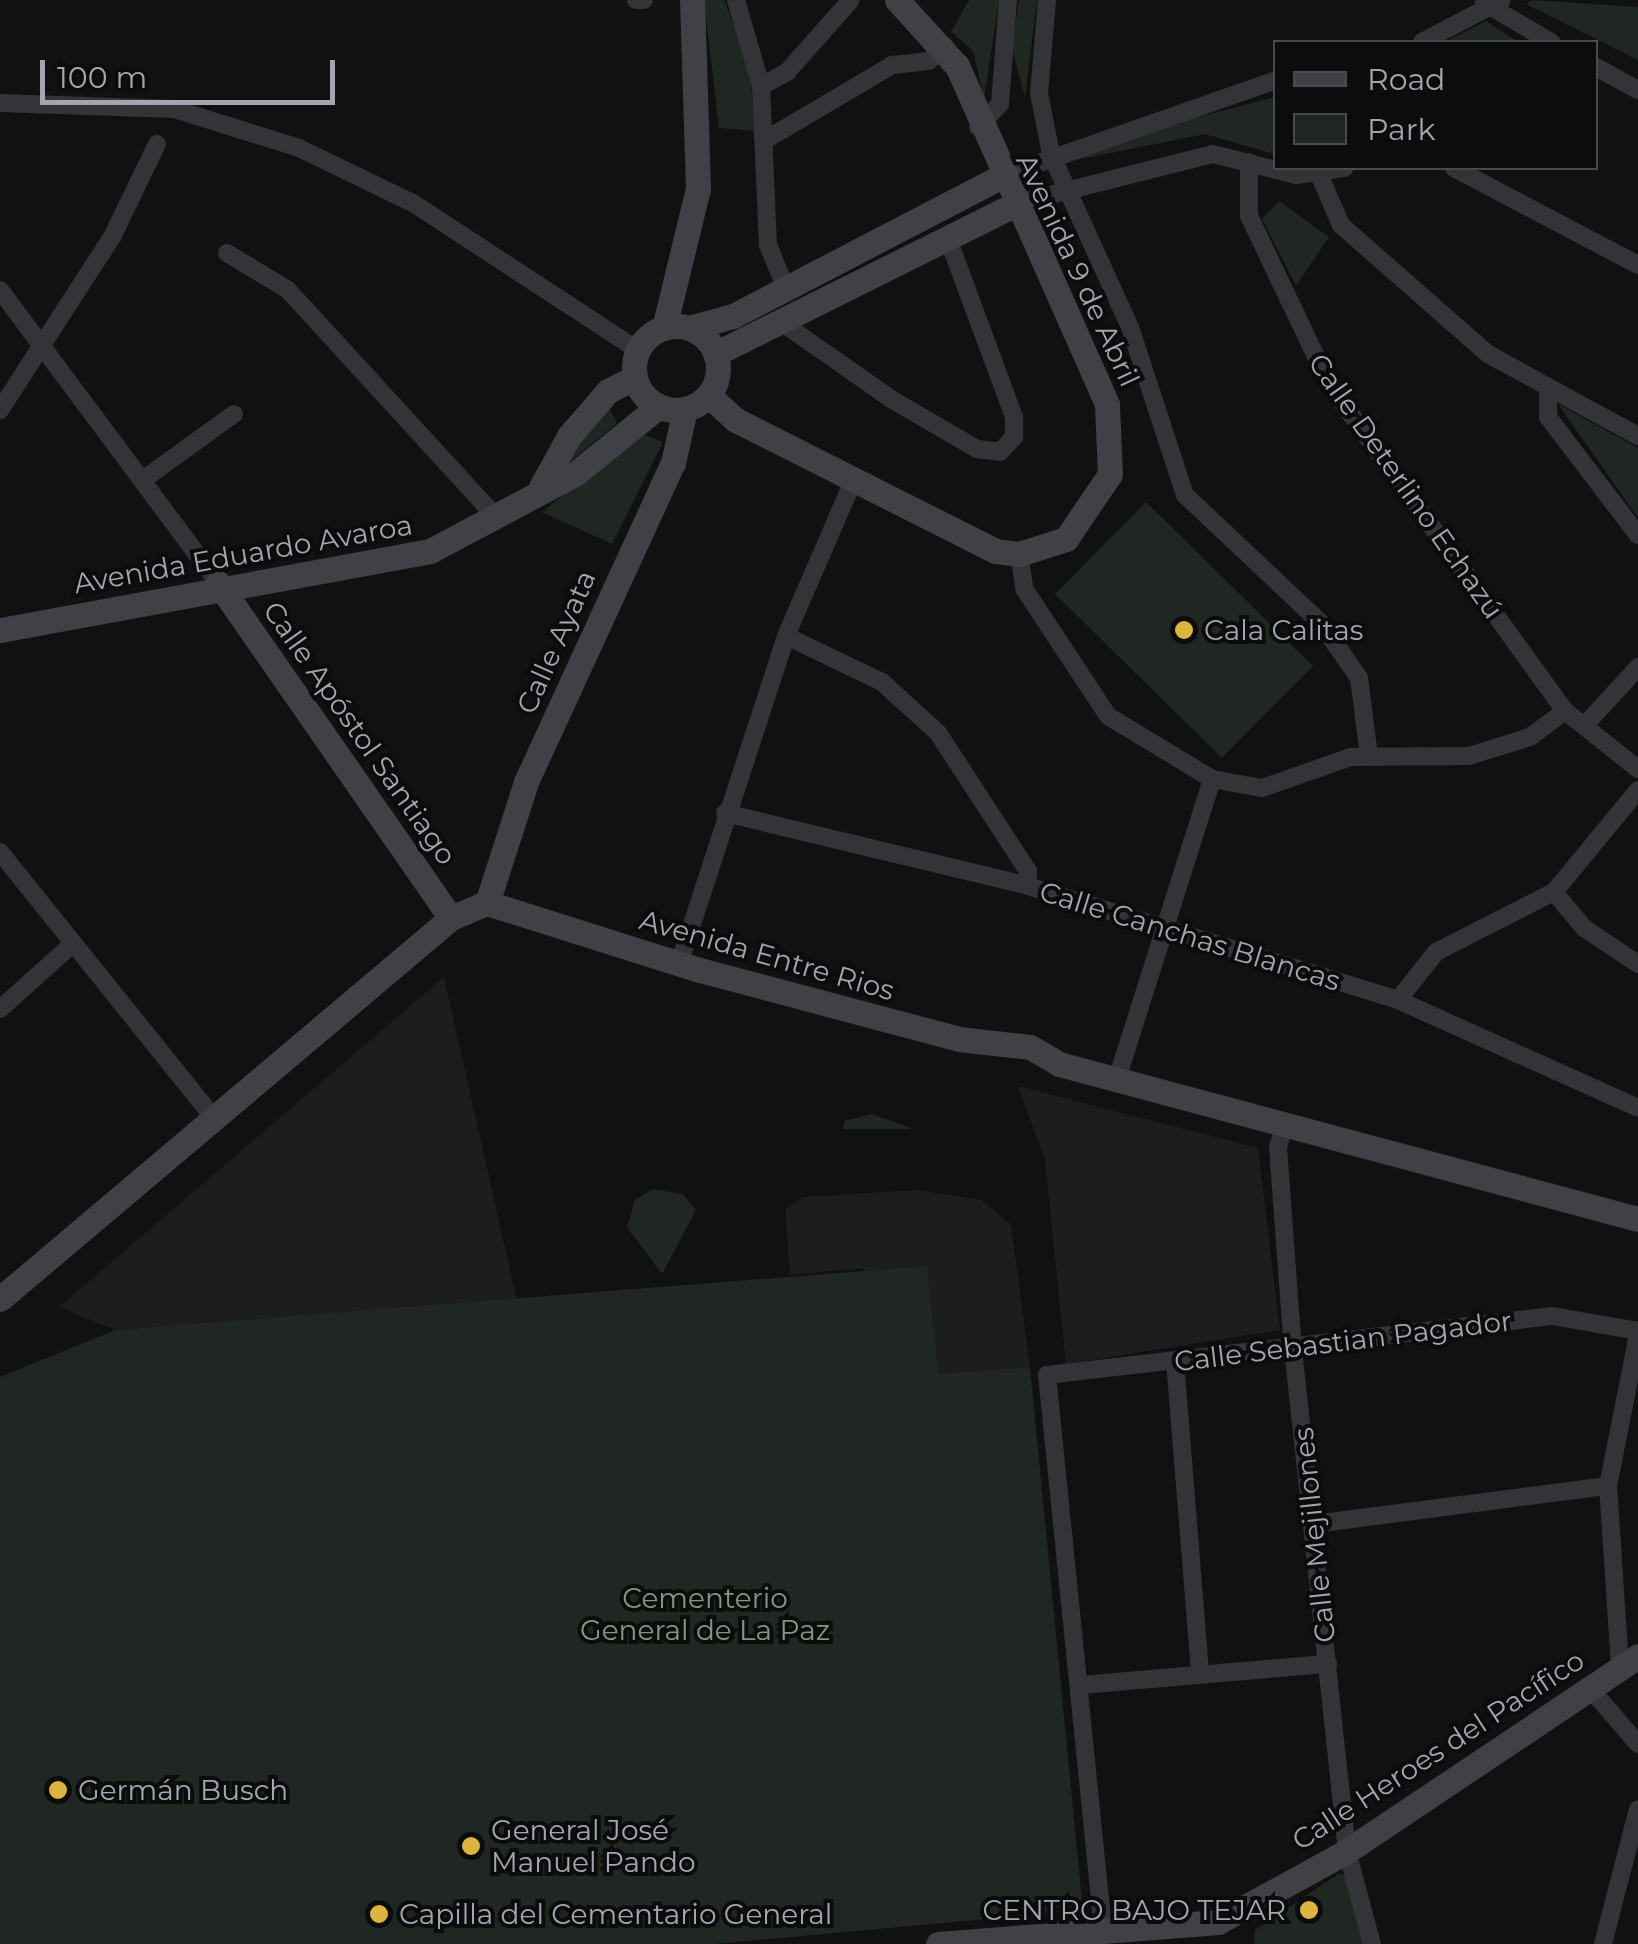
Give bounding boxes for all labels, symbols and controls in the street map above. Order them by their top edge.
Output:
scale bar [45,40,340,102]
legend [1273,40,1598,170]
text: 100 m [57,59,147,96]
text: Road [1367,61,1445,98]
text: Park [1367,111,1436,148]
street label: Avenida 9 de Abril [1009,148,1147,392]
street label: Calle Deterlino Echazú [1302,347,1510,625]
street label: Avenida Eduardo Avaroa [71,508,415,600]
street label: Calle Ayata [509,565,603,719]
street label: Calle Apóstol Santiago [256,595,464,871]
place label: Cala Calitas [1204,613,1364,647]
marker: Cala Calitas [1173,619,1195,641]
street label: Calle Canchas Blancas [1036,874,1344,998]
street label: Avenida Entre Rios [636,903,898,1007]
street label: Calle Sebastian Pagador [1172,1304,1514,1378]
street label: Calle Mejillones [1286,1426,1342,1644]
park label: Cementerio General de La Paz [580,1581,830,1647]
street label: Calle Heroes del Pacífico [1286,1643,1590,1857]
place label: Germán Busch [78,1773,288,1807]
marker: Germán Busch [47,1779,69,1801]
place label: General José Manuel Pando [491,1813,695,1879]
marker: General José Manuel Pando [460,1835,482,1857]
place label: CENTRO BAJO TEJAR [982,1893,1286,1927]
place label: Capilla del Cementario General [399,1897,832,1931]
marker: CENTRO BAJO TEJAR [1296,1897,1322,1923]
marker: Capilla del Cementario General [368,1903,390,1925]

